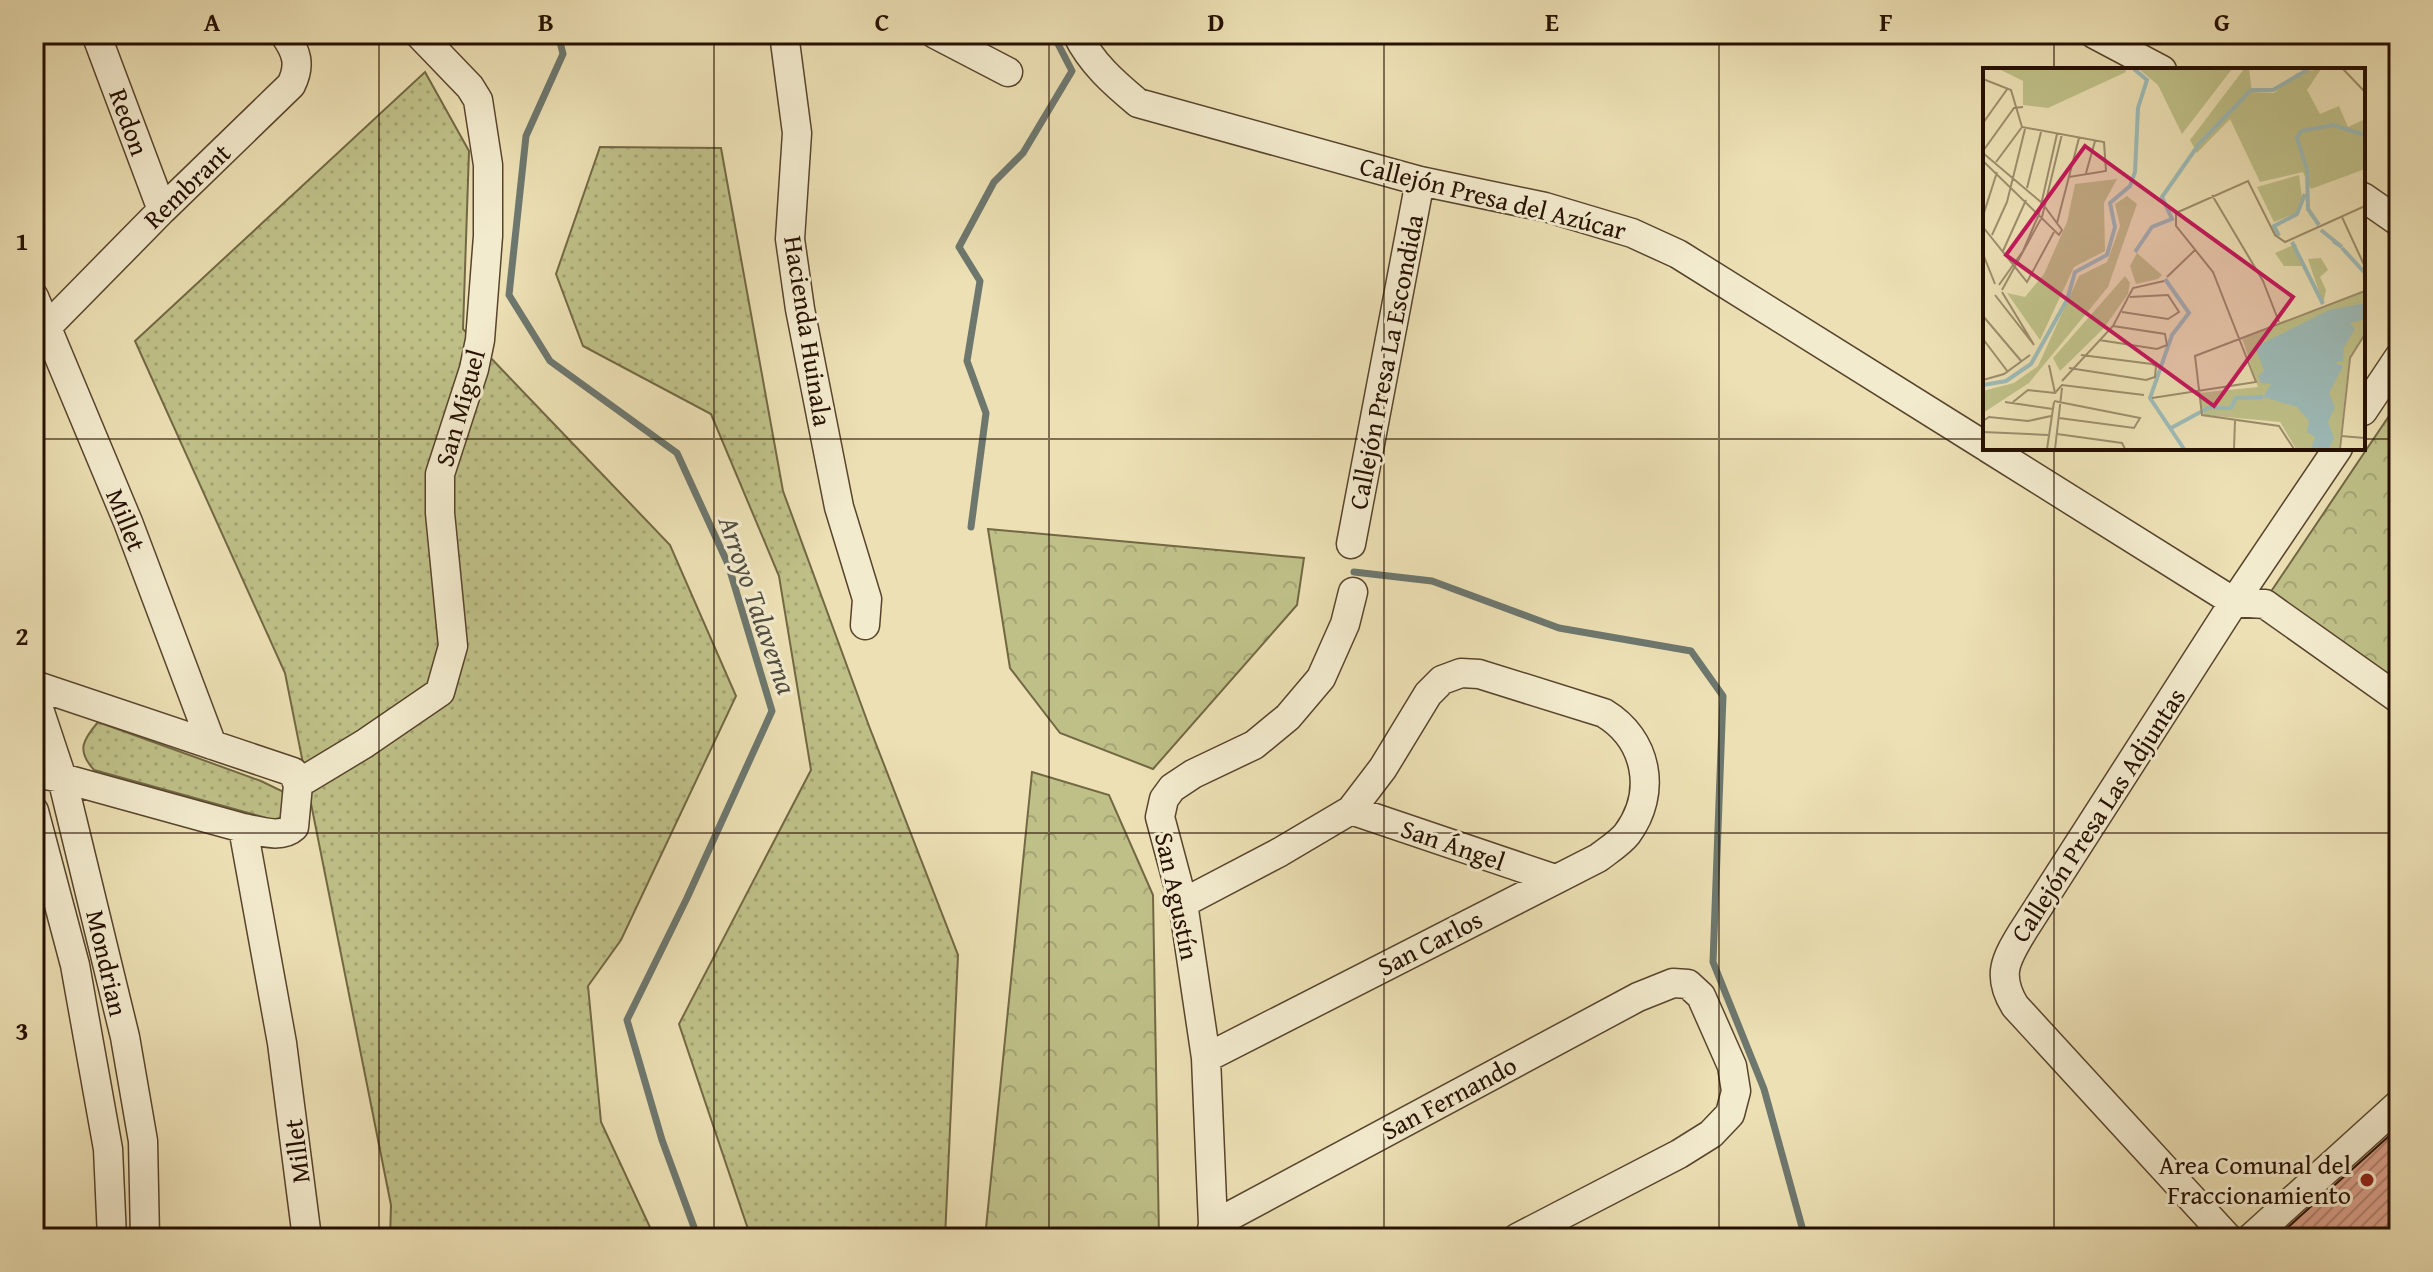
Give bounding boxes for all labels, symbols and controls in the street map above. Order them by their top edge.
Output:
text: A [204,2,221,41]
text: B [538,2,554,41]
text: C [875,2,889,41]
text: D [1208,2,1224,41]
text: E [1545,2,1559,41]
text: F [1879,2,1893,41]
text: G [2214,2,2230,41]
inset map [1983,68,2365,450]
street label: Redon [99,83,160,161]
street label: Rembrant [134,134,239,237]
street label: Callejón Presa del Azúcar [1356,146,1631,250]
street label: Callejón Presa La Escondida [1338,210,1433,513]
text: 1 [15,221,29,260]
street label: Hacienda Huinala [774,233,843,430]
street label: San Miguel [424,345,495,471]
street label: Millet [96,483,157,557]
water label: Arroyo Talaverna [708,509,808,700]
text: 2 [15,616,29,655]
street label: Callejón Presa Las Adjuntas [2000,680,2195,950]
street label: San Ángel [1396,808,1511,881]
street label: San Agustín [1145,829,1210,964]
street label: San Carlos [1370,899,1489,986]
street label: Mondrian [76,906,139,1020]
text: 3 [15,1011,29,1050]
street label: San Fernando [1374,1045,1523,1150]
street label: Millet [273,1117,320,1185]
place label: Area Comunal del Fraccionamiento [2159,1145,2351,1214]
marker: Area Comunal del Fraccionamiento [2358,1171,2376,1189]

